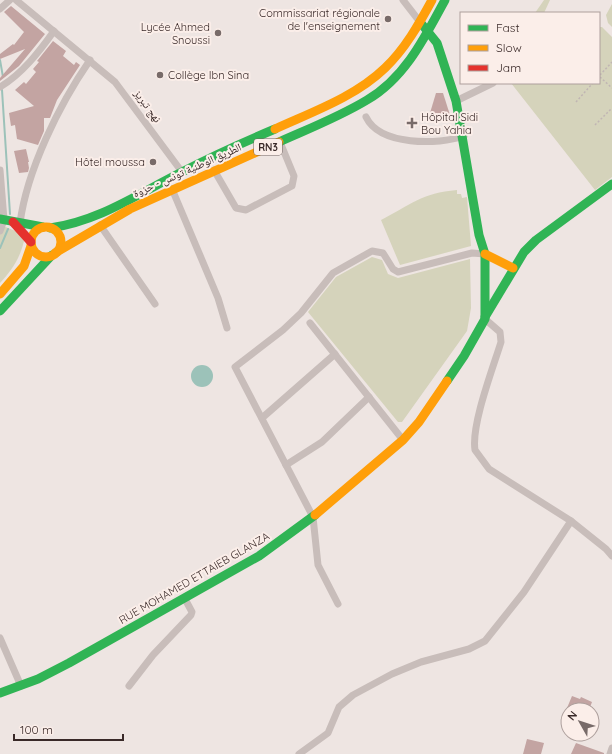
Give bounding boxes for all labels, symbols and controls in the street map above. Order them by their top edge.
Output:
place label: Commissariat régionale de l'enseignement [259,6,380,33]
legend [460,12,600,84]
marker: Commissariat régionale de l'enseignement [383,14,393,24]
place label: Lycée Ahmed Snoussi [141,20,210,47]
text: Fast [496,20,520,35]
marker: Lycée Ahmed Snoussi [213,28,223,38]
text: Slow [496,40,522,55]
text: Jam [496,60,521,75]
place label: Collège Ibn Sina [168,68,249,82]
marker: Collège Ibn Sina [155,70,165,80]
street label: نهج تبريز [131,86,165,125]
place label: Hôpital Sidi Bou Yahia [421,110,478,137]
marker: Hôpital Sidi Bou Yahia [406,117,418,129]
road number: RN3 [254,139,282,155]
street label: الطريق الوطنية تونس - حزوة [131,140,243,200]
place label: Hôtel moussa [75,155,145,169]
marker: Hôtel moussa [148,157,158,167]
street label: RUE MOHAMED ETTAIEB GLANZA [116,529,272,627]
north arrow [560,702,600,742]
text: N [564,708,580,723]
scale bar [14,716,123,742]
text: 100 m [20,722,53,737]

